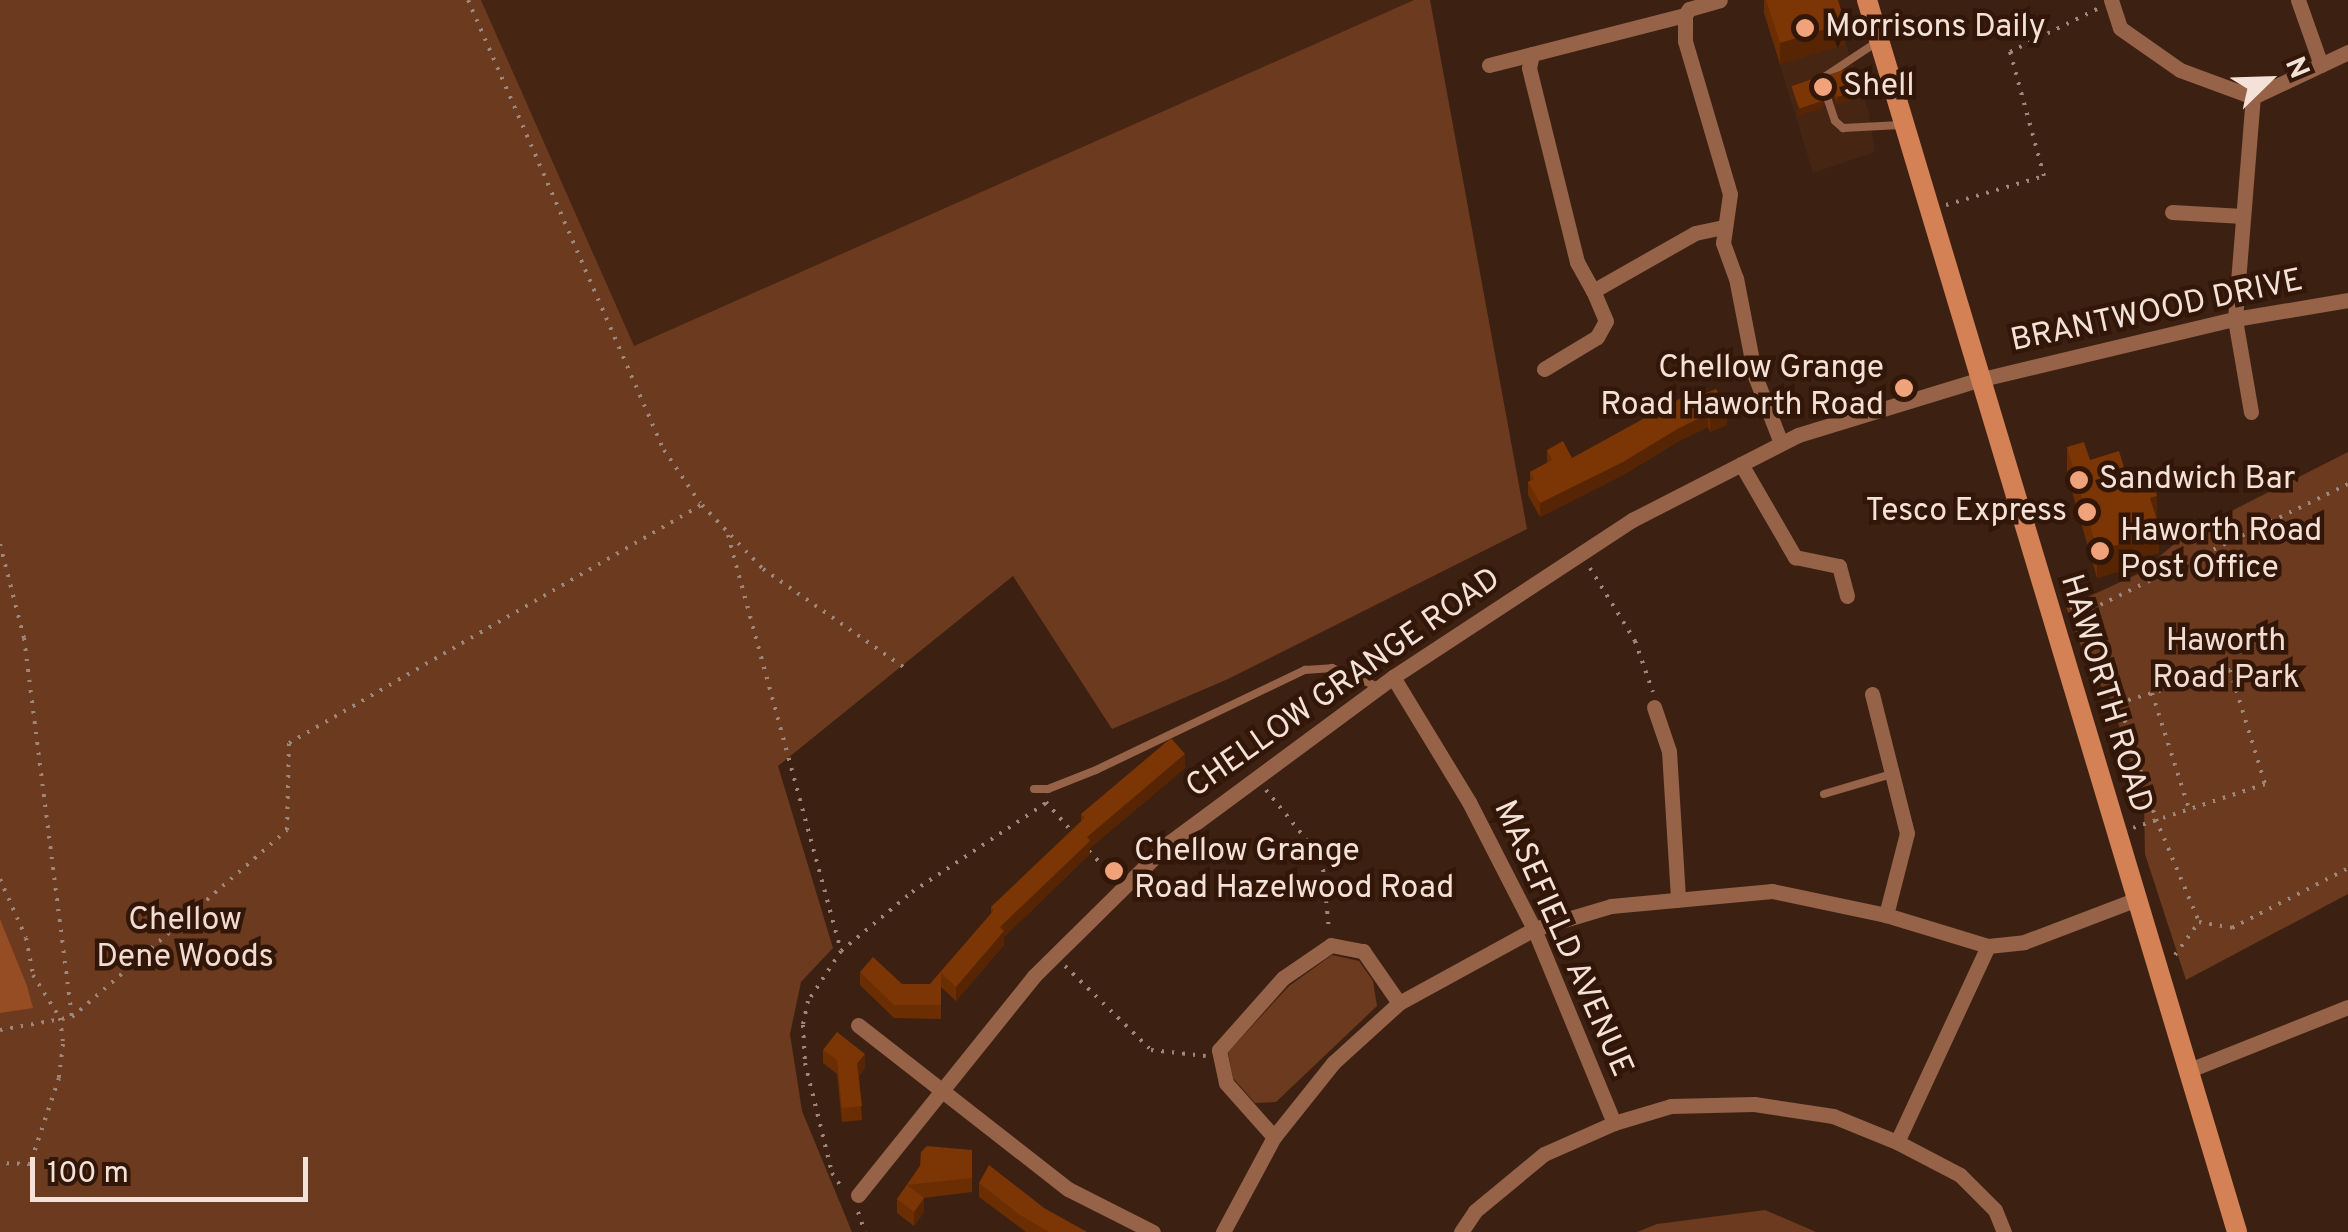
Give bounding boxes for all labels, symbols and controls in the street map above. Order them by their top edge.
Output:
place label: Morrisons Daily [1825,9,2046,47]
marker: Morrisons Daily [1794,17,1816,39]
north arrow [2218,30,2318,130]
text: N [2275,52,2316,85]
place label: Shell [1843,68,1915,106]
marker: Shell [1812,76,1834,98]
street label: BRANTWOOD DRIVE [2007,262,2307,362]
place label: Chellow Grange Road Haworth Road [1600,351,1884,426]
marker: Chellow Grange Road Haworth Road [1893,377,1915,399]
place label: Sandwich Bar [2099,461,2295,499]
marker: Sandwich Bar [2068,469,2090,491]
place label: Tesco Express [1866,493,2067,531]
marker: Tesco Express [2076,501,2098,523]
place label: Haworth Road Post Office [2120,514,2322,589]
marker: Haworth Road Post Office [2089,540,2111,562]
street label: CHELLOW GRANGE ROAD [1179,561,1509,807]
street label: HAWORTH ROAD [2050,570,2160,818]
park label: Haworth Road Park [2152,624,2300,699]
street label: MASEFIELD AVENUE [1484,794,1640,1084]
place label: Chellow Grange Road Hazelwood Road [1134,834,1454,909]
marker: Chellow Grange Road Hazelwood Road [1103,860,1125,882]
park label: Chellow Dene Woods [96,903,274,978]
scale bar [35,1137,312,1199]
text: 100 m [47,1156,129,1193]

